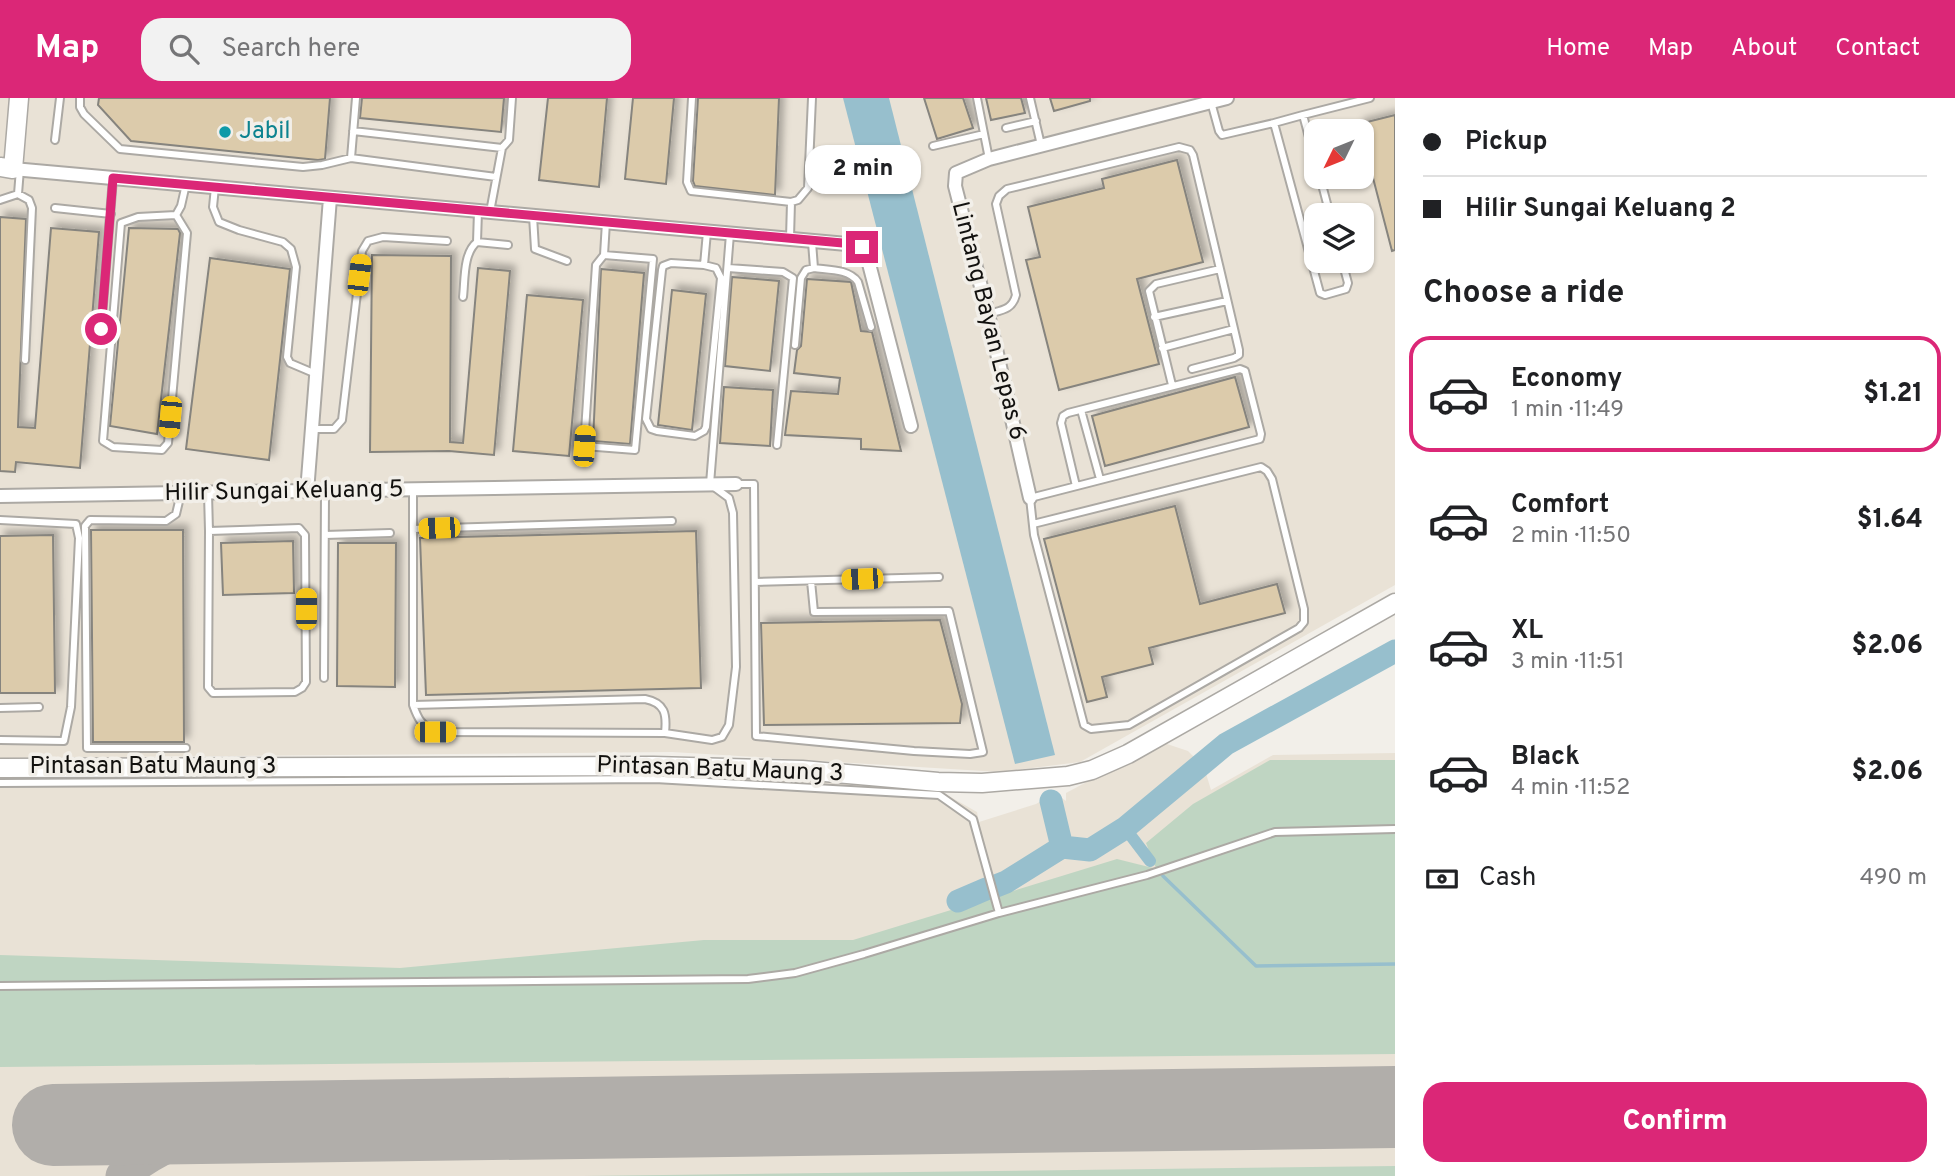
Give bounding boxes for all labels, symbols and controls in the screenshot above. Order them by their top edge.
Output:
search box [141,18,631,81]
text: Map [35,28,99,70]
icon: search [165,30,203,68]
text: Search here [221,33,360,66]
text: Home [1546,34,1610,64]
text: Map [1648,34,1693,64]
text: About [1731,34,1797,64]
text: Contact [1835,34,1920,64]
place label: Jabil [239,117,291,147]
north arrow [1304,119,1374,189]
map controls [1304,119,1374,273]
marker: Jabil [217,124,233,140]
text: Pickup [1465,126,1548,159]
callout: 2 min [804,145,920,194]
text: 2 min [833,155,893,184]
text: Hilir Sungai Keluang 2 [1465,193,1736,226]
street label: Lintang Bayan Lepas 6 [944,199,1032,443]
button: layers [1304,203,1374,273]
route end [846,231,878,263]
car [347,253,372,297]
text: Choose a ride [1423,274,1624,314]
route start [85,313,117,345]
icon: car [1427,363,1490,426]
text: Economy [1511,363,1622,396]
text: $1.21 [1863,378,1923,411]
car [158,395,183,439]
text: 1 min · 11:49 [1511,396,1624,425]
car [573,424,596,468]
street label: Hilir Sungai Keluang 5 [164,475,404,509]
icon: car [1427,489,1490,552]
text: Comfort [1511,489,1609,522]
text: $1.64 [1857,504,1923,537]
car [418,517,461,539]
text: 2 min · 11:50 [1511,522,1631,551]
car [841,568,884,590]
car [296,588,317,630]
icon: car [1427,615,1490,678]
text: XL [1511,615,1543,648]
text: $2.06 [1851,630,1923,663]
text: 3 min · 11:51 [1511,648,1625,677]
car [415,722,457,743]
icon: car [1427,741,1490,804]
text: Black [1511,741,1580,774]
street label: Pintasan Batu Maung 3 [596,751,844,789]
street label: Pintasan Batu Maung 3 [29,752,277,782]
text: $2.06 [1851,756,1923,789]
text: 4 min · 11:52 [1511,774,1630,803]
icon: cash [1423,860,1461,898]
text: Cash [1479,862,1536,895]
text: 490 m [1860,864,1927,893]
button: Confirm [1423,1082,1927,1162]

